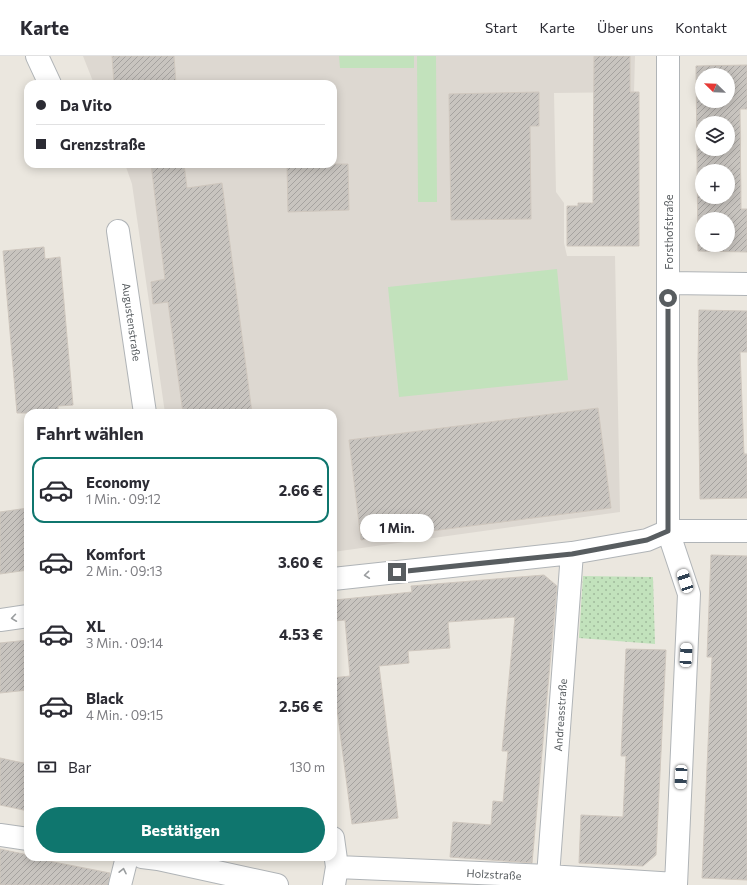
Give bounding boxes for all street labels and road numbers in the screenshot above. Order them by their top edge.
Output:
street label: Forsthofstraße [662,194,675,270]
street label: Augustenstraße [120,282,144,362]
street label: Andreasstraße [551,678,569,752]
street label: Holzstraße [466,866,522,882]

